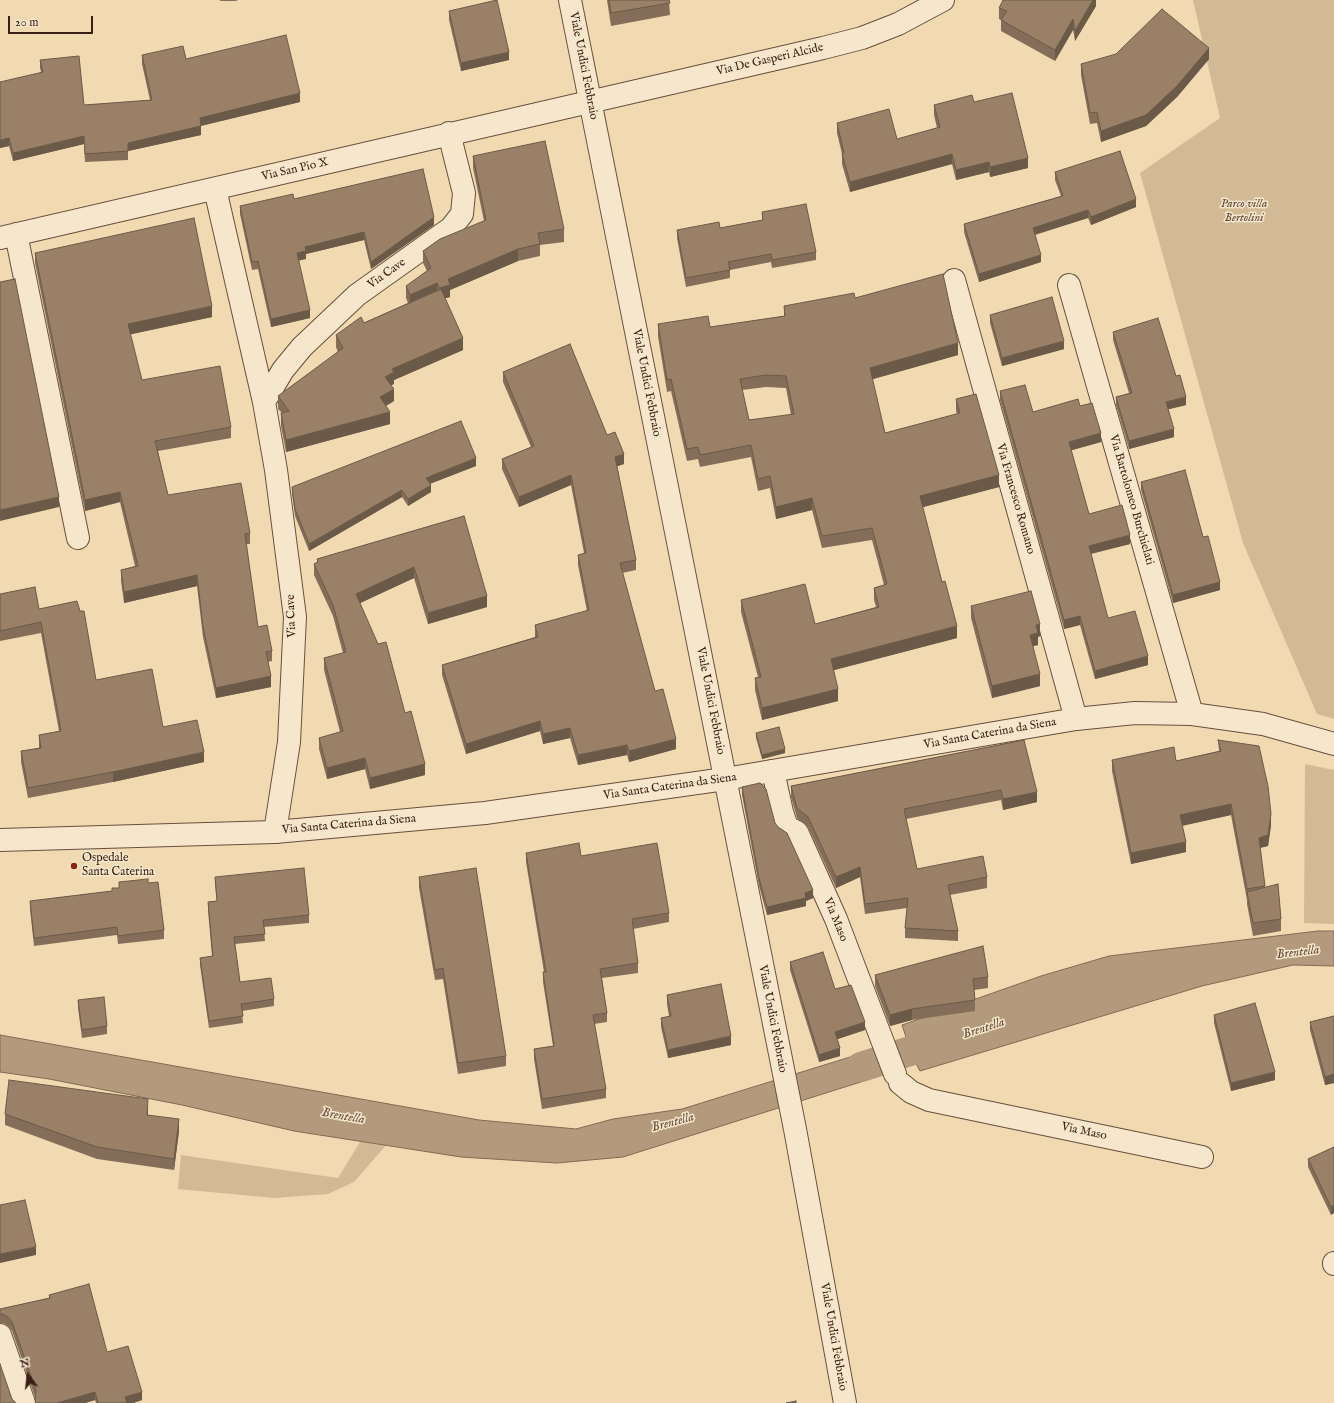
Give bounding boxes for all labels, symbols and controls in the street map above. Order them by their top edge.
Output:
scale bar [10,8,95,34]
street label: Viale Undici Febbraio [565,11,601,121]
text: 20 m [15,15,38,30]
street label: Via De Gasperi Alcide [715,41,825,79]
street label: Via San Pio X [260,155,330,185]
park label: Parco villa Bertolini [1221,198,1267,226]
street label: Via Cave [365,256,409,292]
street label: Viale Undici Febbraio [628,328,664,438]
street label: Via Bartolomeo Burchielati [1105,433,1157,567]
street label: Via Francesco Romano [992,442,1038,556]
street label: Via Cave [284,594,300,638]
street label: Viale Undici Febbraio [692,646,728,756]
street label: Via Santa Caterina da Siena [923,715,1057,753]
street label: Via Santa Caterina da Siena [603,771,737,803]
street label: Via Santa Caterina da Siena [281,812,417,838]
place label: Ospedale Santa Caterina [82,852,154,880]
marker: Ospedale Santa Caterina [69,861,79,871]
street label: Via Maso [820,896,850,944]
water label: Brentella [1276,943,1320,963]
street label: Viale Undici Febbraio [754,964,790,1074]
water label: Brentella [961,1015,1007,1043]
water label: Brentella [320,1106,366,1128]
water label: Brentella [650,1110,696,1136]
street label: Via Maso [1060,1120,1108,1144]
street label: Viale Undici Febbraio [816,1282,850,1392]
north arrow [8,1355,48,1395]
text: N [18,1355,31,1371]

